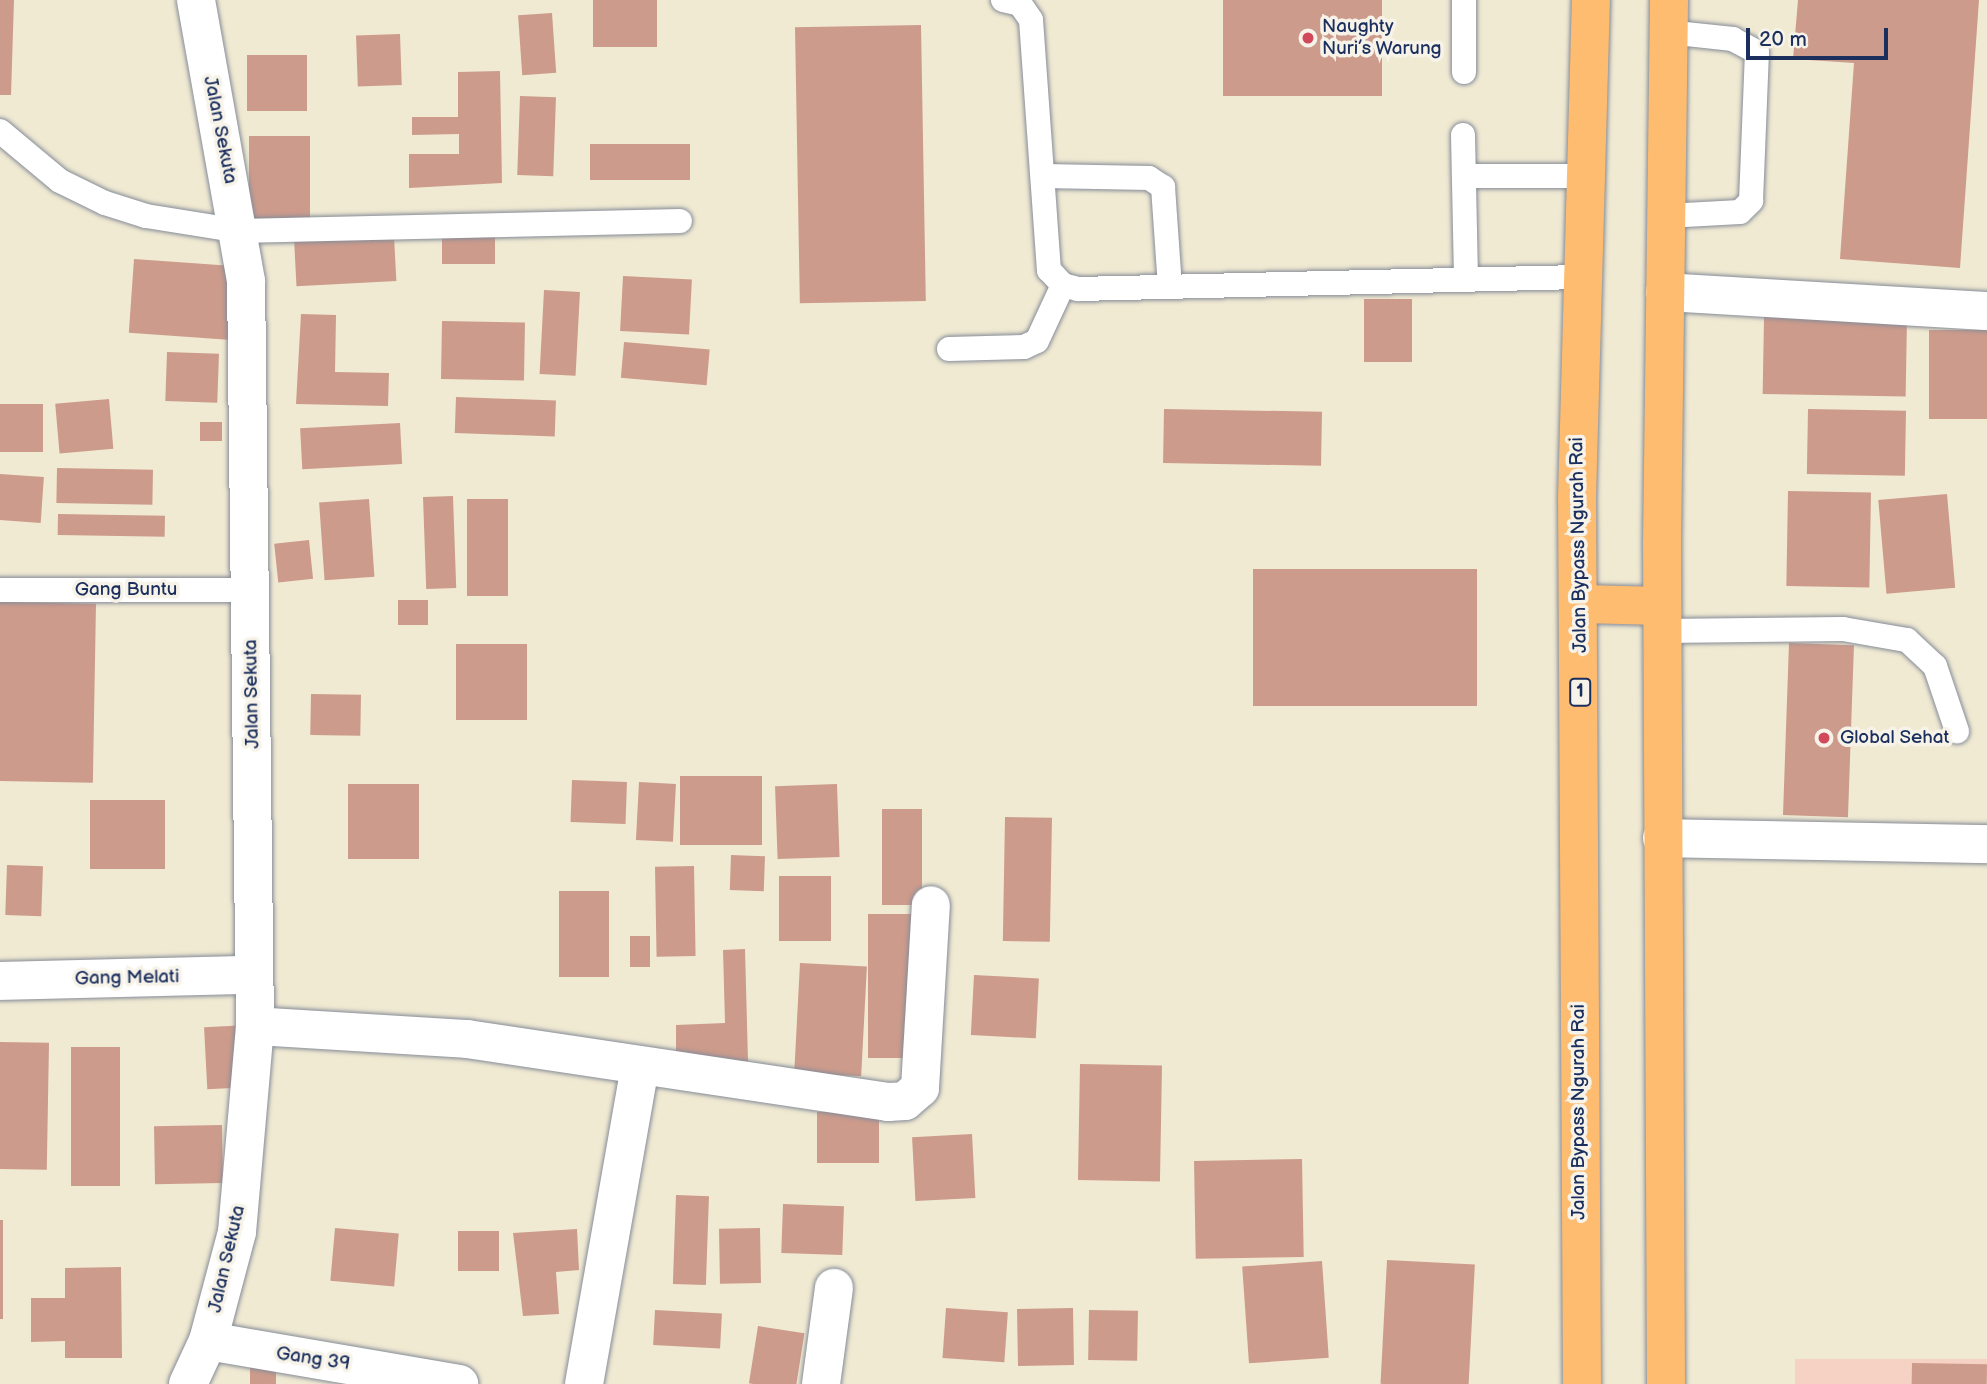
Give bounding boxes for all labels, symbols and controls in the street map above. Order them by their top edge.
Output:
scale bar [1749,14,1891,58]
place label: Naughty Nuri’s Warung [1322,16,1442,60]
text: 20 m [1759,27,1807,52]
marker: Naughty Nuri’s Warung [1300,30,1316,46]
street label: Jalan Sekuta [198,74,242,186]
street label: Jalan Bypass Ngurah Rai [1566,437,1592,653]
street label: Gang Buntu [75,579,177,601]
street label: Jalan Sekuta [240,639,264,749]
road number: 1 [1568,678,1592,706]
place label: Global Sehat [1840,727,1950,749]
marker: Global Sehat [1814,728,1834,748]
street label: Gang Melati [75,966,179,990]
street label: Jalan Bypass Ngurah Rai [1568,1004,1590,1220]
street label: Jalan Sekuta [204,1203,250,1315]
street label: Gang 39 [274,1342,352,1376]

